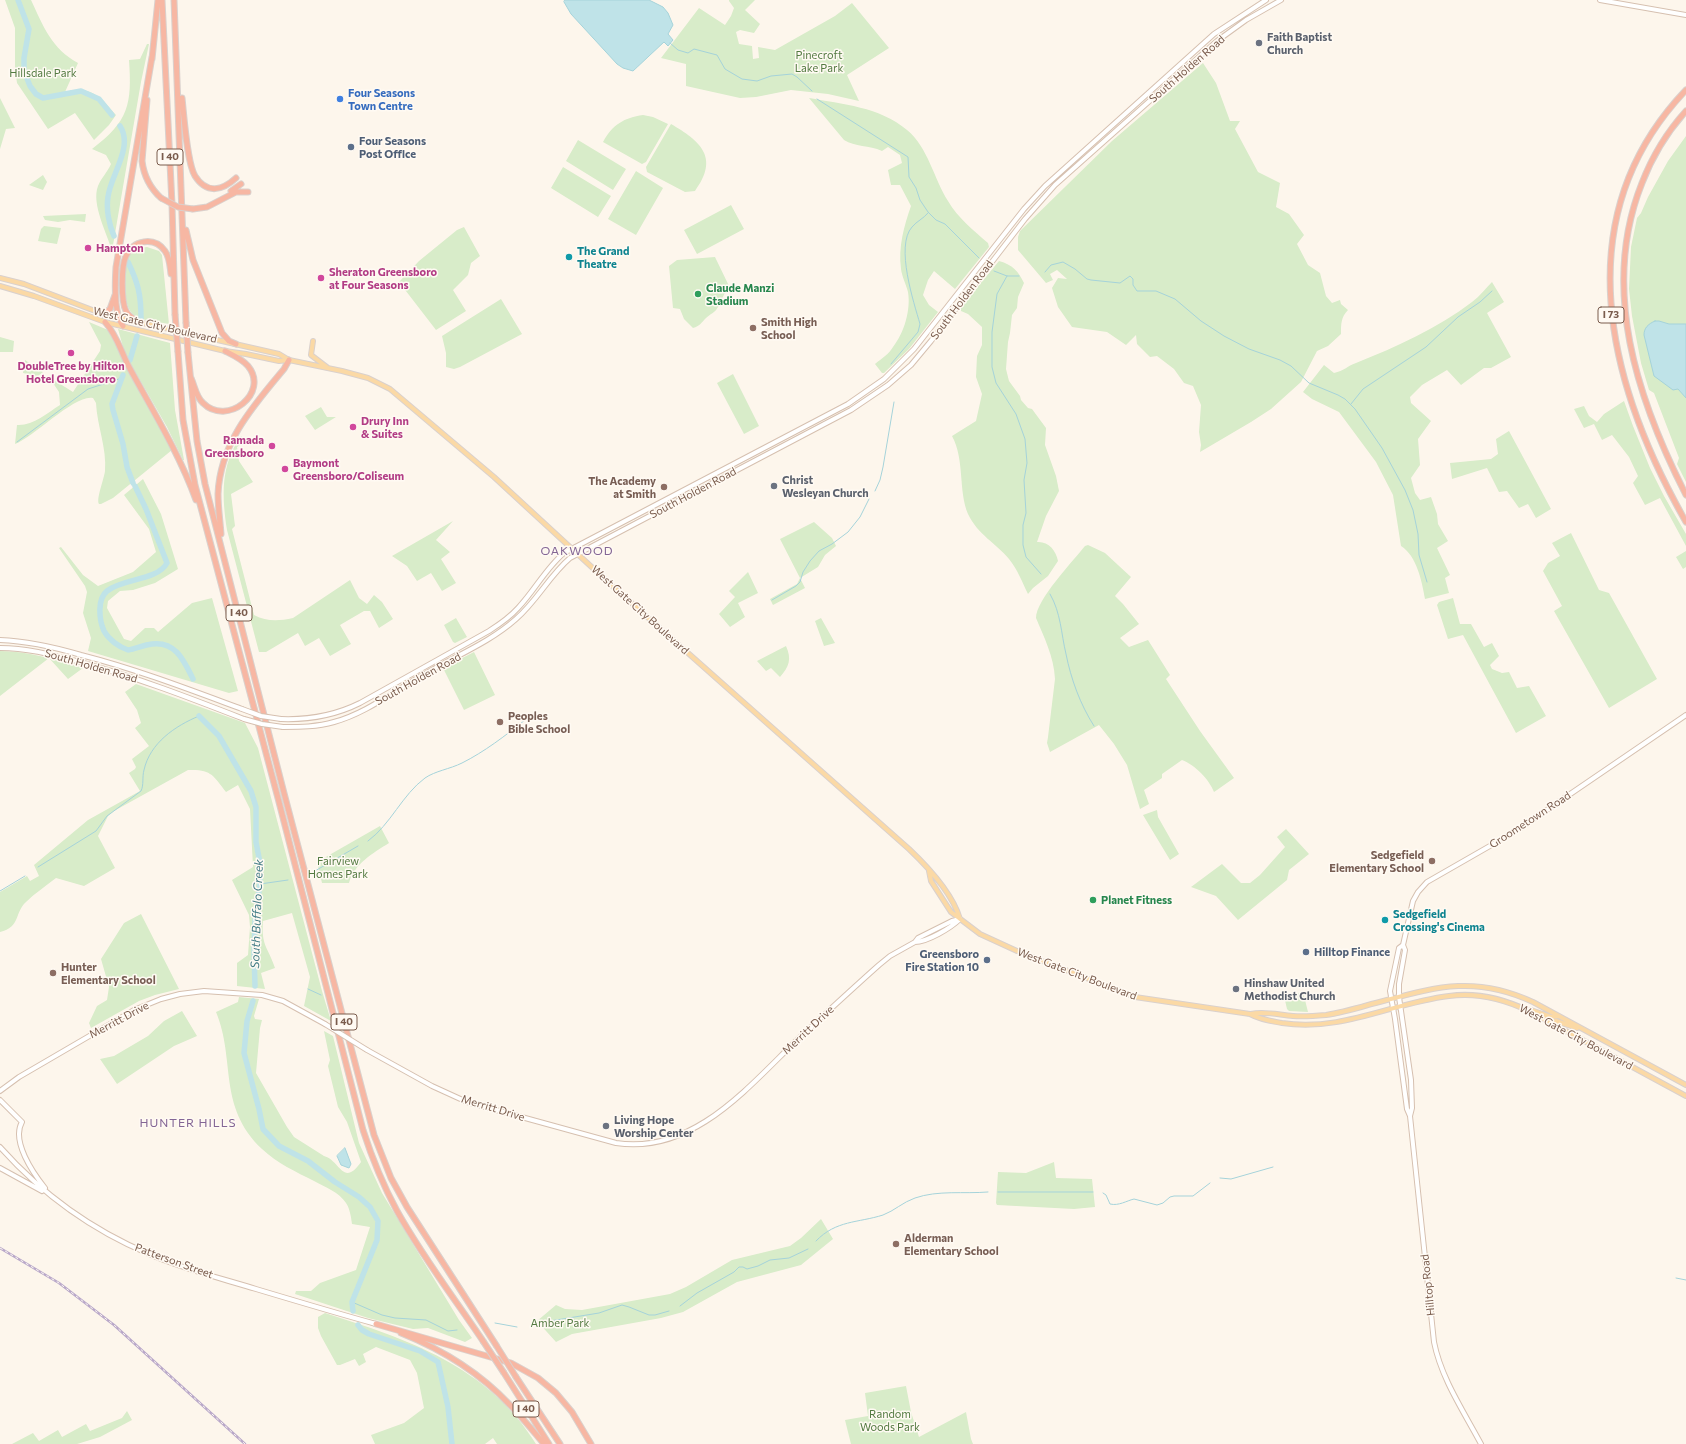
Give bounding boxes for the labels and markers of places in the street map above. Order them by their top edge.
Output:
place label: Faith Baptist Church [1267,30,1332,56]
marker: Faith Baptist Church [1254,38,1264,48]
place label: Four Seasons Town Centre [348,86,415,112]
marker: Four Seasons Town Centre [335,94,345,104]
place label: Four Seasons Post Office [359,134,426,160]
marker: Four Seasons Post Office [346,142,356,152]
place label: Hampton [96,241,144,255]
marker: Hampton [83,243,93,253]
place label: The Grand Theatre [577,244,629,270]
marker: The Grand Theatre [564,252,574,262]
place label: Sheraton Greensboro at Four Seasons [329,265,437,291]
marker: Sheraton Greensboro at Four Seasons [316,273,326,283]
place label: Claude Manzi Stadium [706,281,774,307]
marker: Claude Manzi Stadium [693,289,703,299]
place label: Smith High School [761,315,817,341]
marker: Smith High School [748,323,758,333]
marker: DoubleTree by Hilton Hotel Greensboro [66,348,76,358]
place label: DoubleTree by Hilton Hotel Greensboro [17,359,125,385]
place label: Drury Inn & Suites [361,414,409,440]
marker: Drury Inn & Suites [348,422,358,432]
place label: Ramada Greensboro [204,433,264,459]
marker: Ramada Greensboro [267,441,277,451]
place label: Baymont Greensboro/Coliseum [293,456,404,482]
marker: Baymont Greensboro/Coliseum [280,464,290,474]
place label: Christ Wesleyan Church [782,473,869,499]
place label: The Academy at Smith [588,474,656,500]
marker: Christ Wesleyan Church [769,481,779,491]
marker: The Academy at Smith [659,482,669,492]
place label: Peoples Bible School [508,709,570,735]
marker: Peoples Bible School [495,717,505,727]
place label: Sedgefield Elementary School [1329,848,1424,874]
marker: Sedgefield Elementary School [1427,856,1437,866]
place label: Planet Fitness [1101,893,1172,907]
marker: Planet Fitness [1088,895,1098,905]
place label: Sedgefield Crossing's Cinema [1393,907,1485,933]
marker: Sedgefield Crossing's Cinema [1380,915,1390,925]
place label: Hilltop Finance [1314,945,1390,959]
place label: Greensboro Fire Station 10 [905,947,979,973]
marker: Hilltop Finance [1301,947,1311,957]
marker: Greensboro Fire Station 10 [982,955,992,965]
place label: Hunter Elementary School [61,960,156,986]
marker: Hunter Elementary School [48,968,58,978]
place label: Hinshaw United Methodist Church [1244,976,1335,1002]
marker: Hinshaw United Methodist Church [1231,984,1241,994]
place label: Living Hope Worship Center [614,1113,693,1139]
marker: Living Hope Worship Center [601,1121,611,1131]
place label: Alderman Elementary School [904,1231,999,1257]
marker: Alderman Elementary School [891,1239,901,1249]

